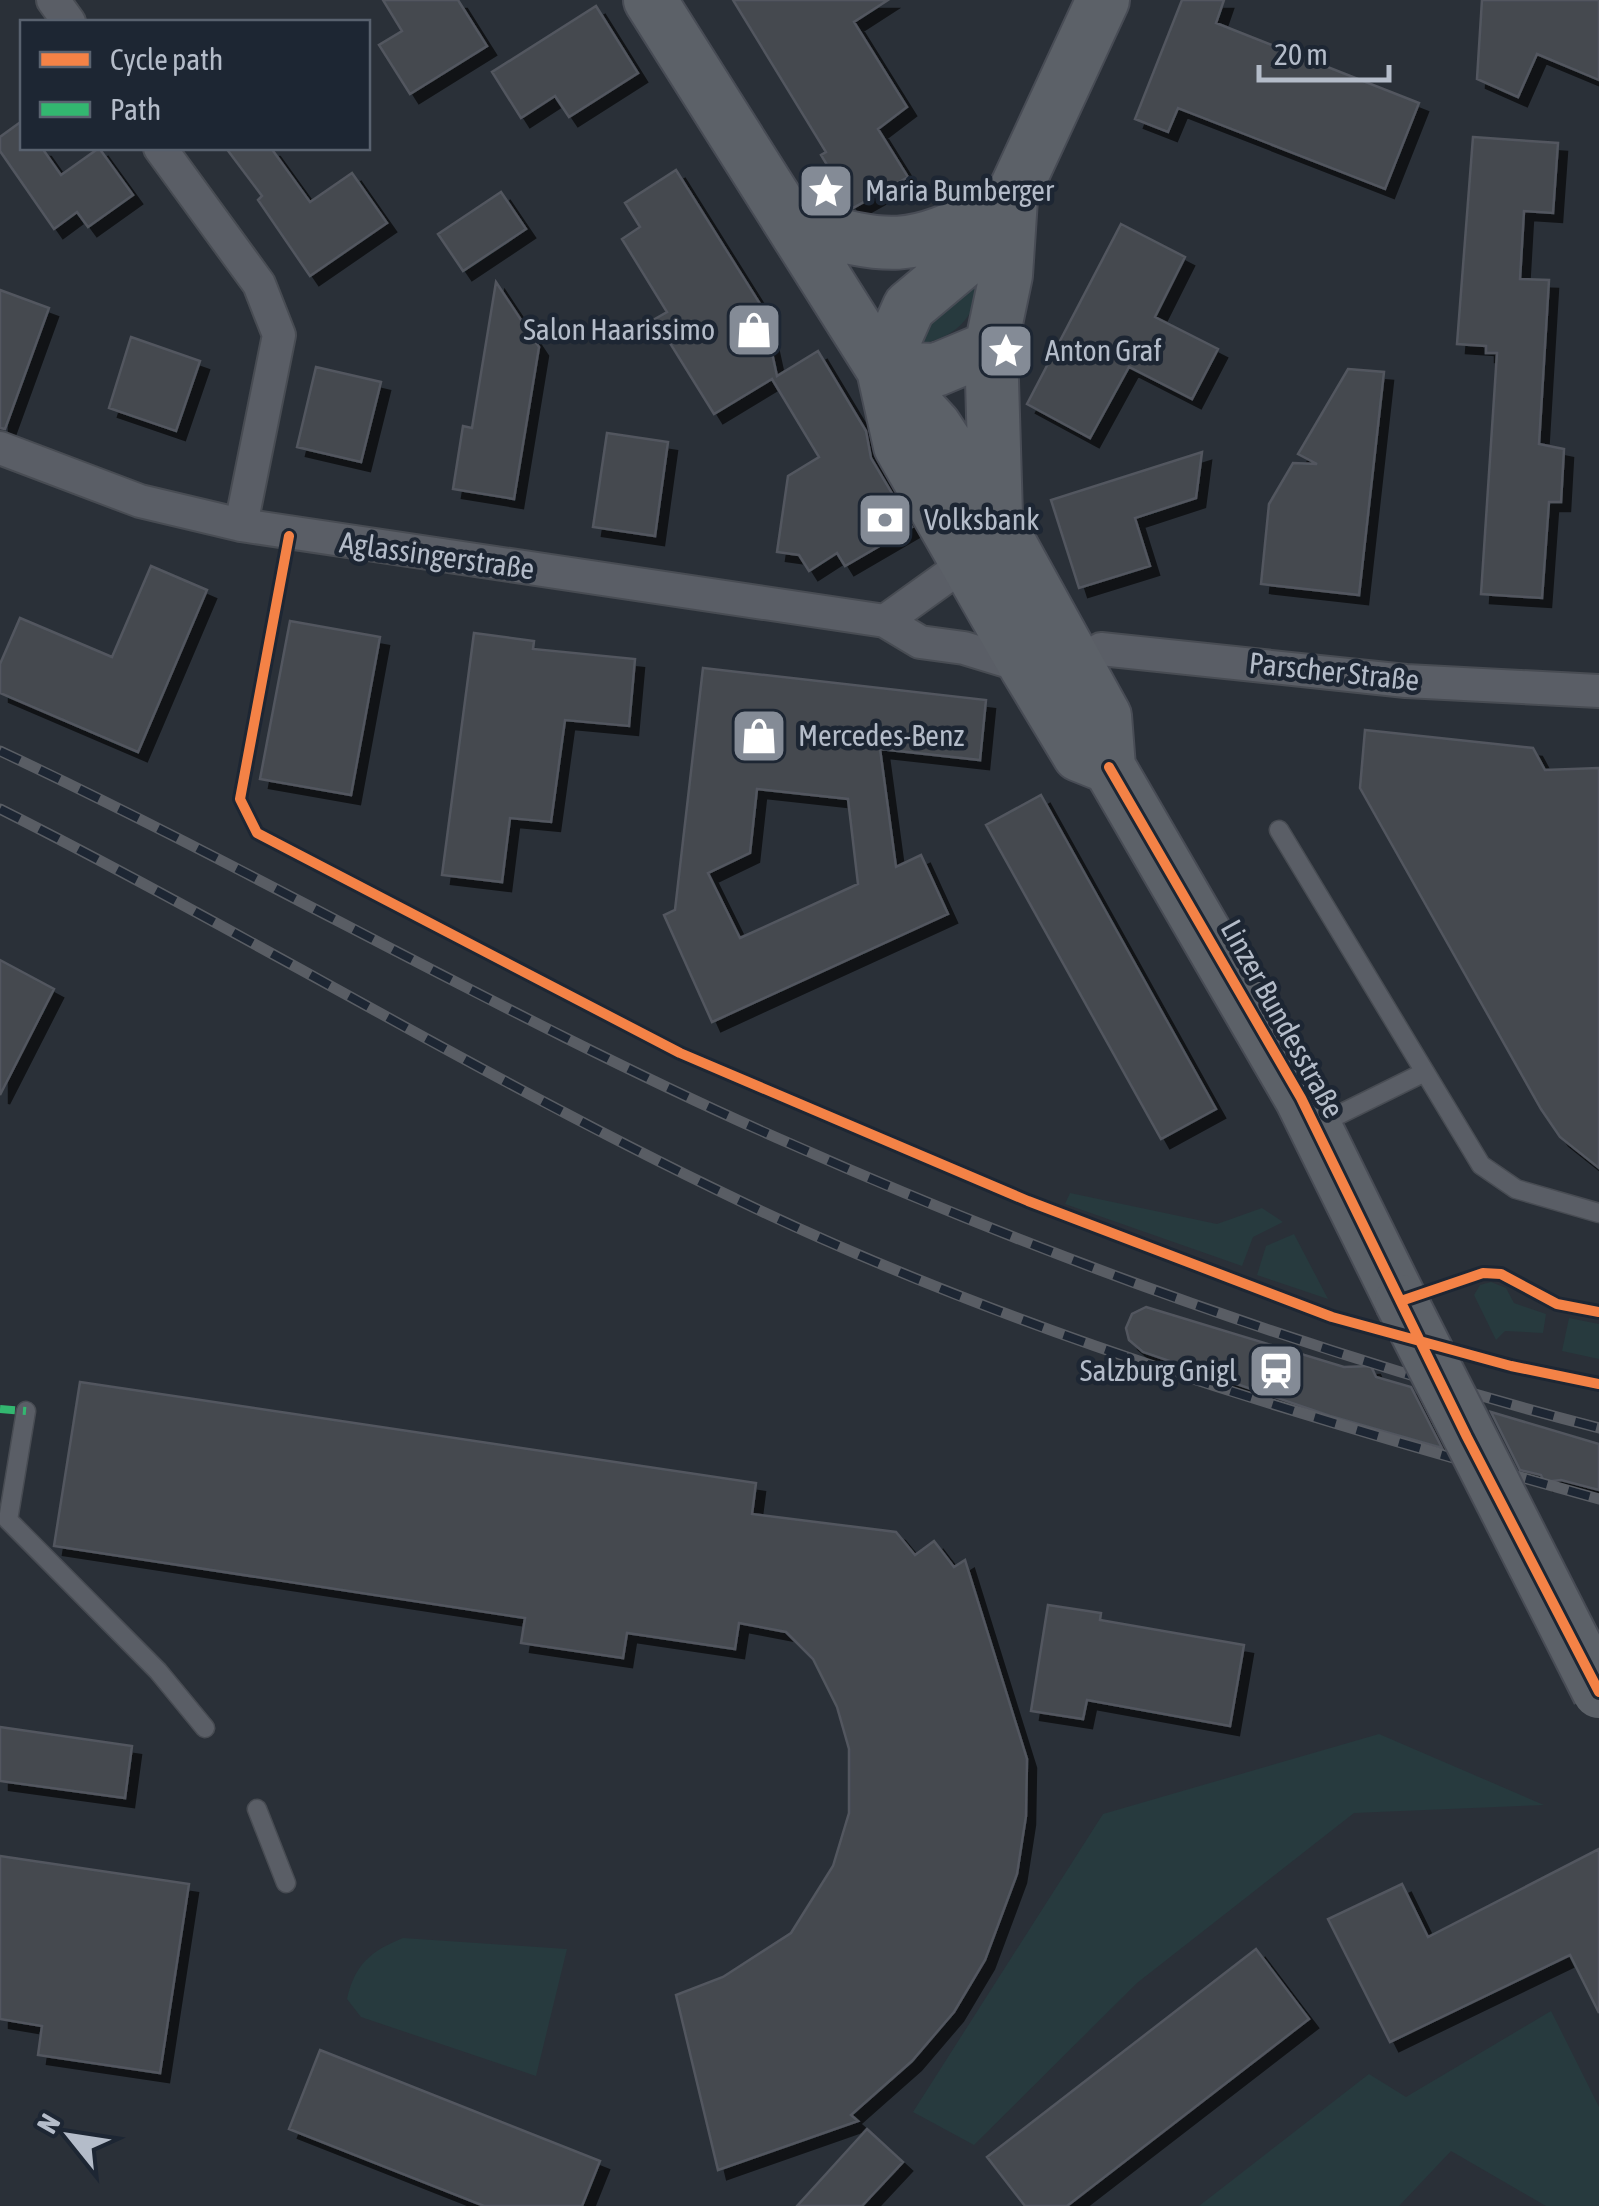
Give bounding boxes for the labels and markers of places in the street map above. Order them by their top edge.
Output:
place icon: Maria Bumberger [796,161,856,221]
place label: Maria Bumberger [865,173,1055,207]
shop icon: Salon Haarissimo [724,300,784,360]
place label: Salon Haarissimo [523,312,715,346]
place icon: Anton Graf [976,321,1036,381]
place label: Anton Graf [1045,333,1162,367]
bank icon: Volksbank [855,490,915,550]
place label: Volksbank [924,502,1040,536]
shop icon: Mercedes-Benz [729,706,789,766]
place label: Mercedes-Benz [798,718,964,752]
station icon: Salzburg Gnigl [1246,1341,1306,1401]
place label: Salzburg Gnigl [1080,1353,1237,1387]

